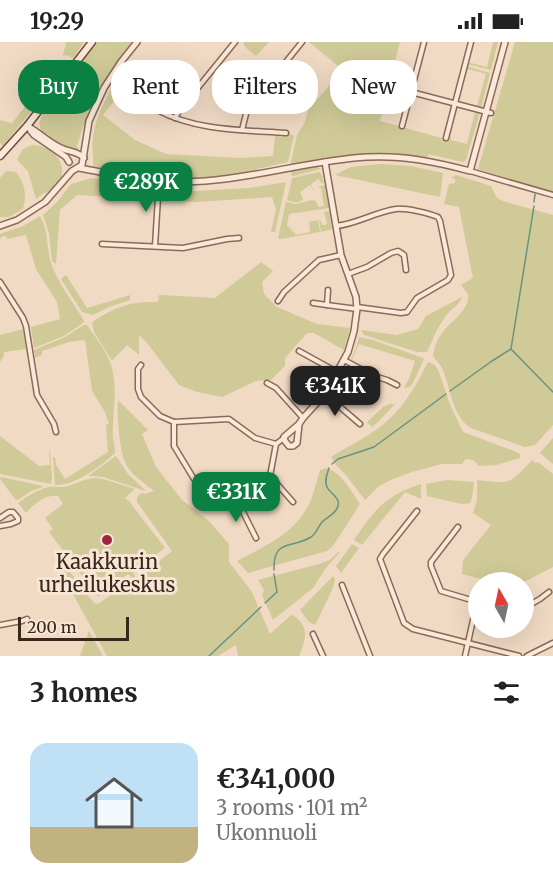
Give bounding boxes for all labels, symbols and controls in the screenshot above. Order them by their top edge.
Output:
text: 19:29 [30,7,84,35]
chip: Buy [18,60,99,114]
chip: Rent [111,60,200,114]
chip: Filters [212,60,318,114]
chip: New [330,60,417,114]
pin: €289K [104,162,188,213]
text: €289K [113,169,179,194]
pin: €341K [293,366,377,417]
text: €341K [304,373,366,398]
pin: €331K [194,472,278,523]
text: €331K [206,479,266,504]
marker: Kaakkurin urheilukeskus [100,533,114,547]
place label: Kaakkurin urheilukeskus [39,549,175,597]
north arrow [468,572,534,638]
map controls [468,572,534,638]
scale bar [18,614,129,642]
text: 200 m [27,617,77,637]
text: 3 homes [30,676,138,709]
icon: filters [490,676,523,709]
text: €341,000 [216,762,336,795]
icon: home [78,767,150,839]
text: 3 rooms · 101 m² [216,795,367,820]
text: Ukonnuoli [216,820,317,845]

